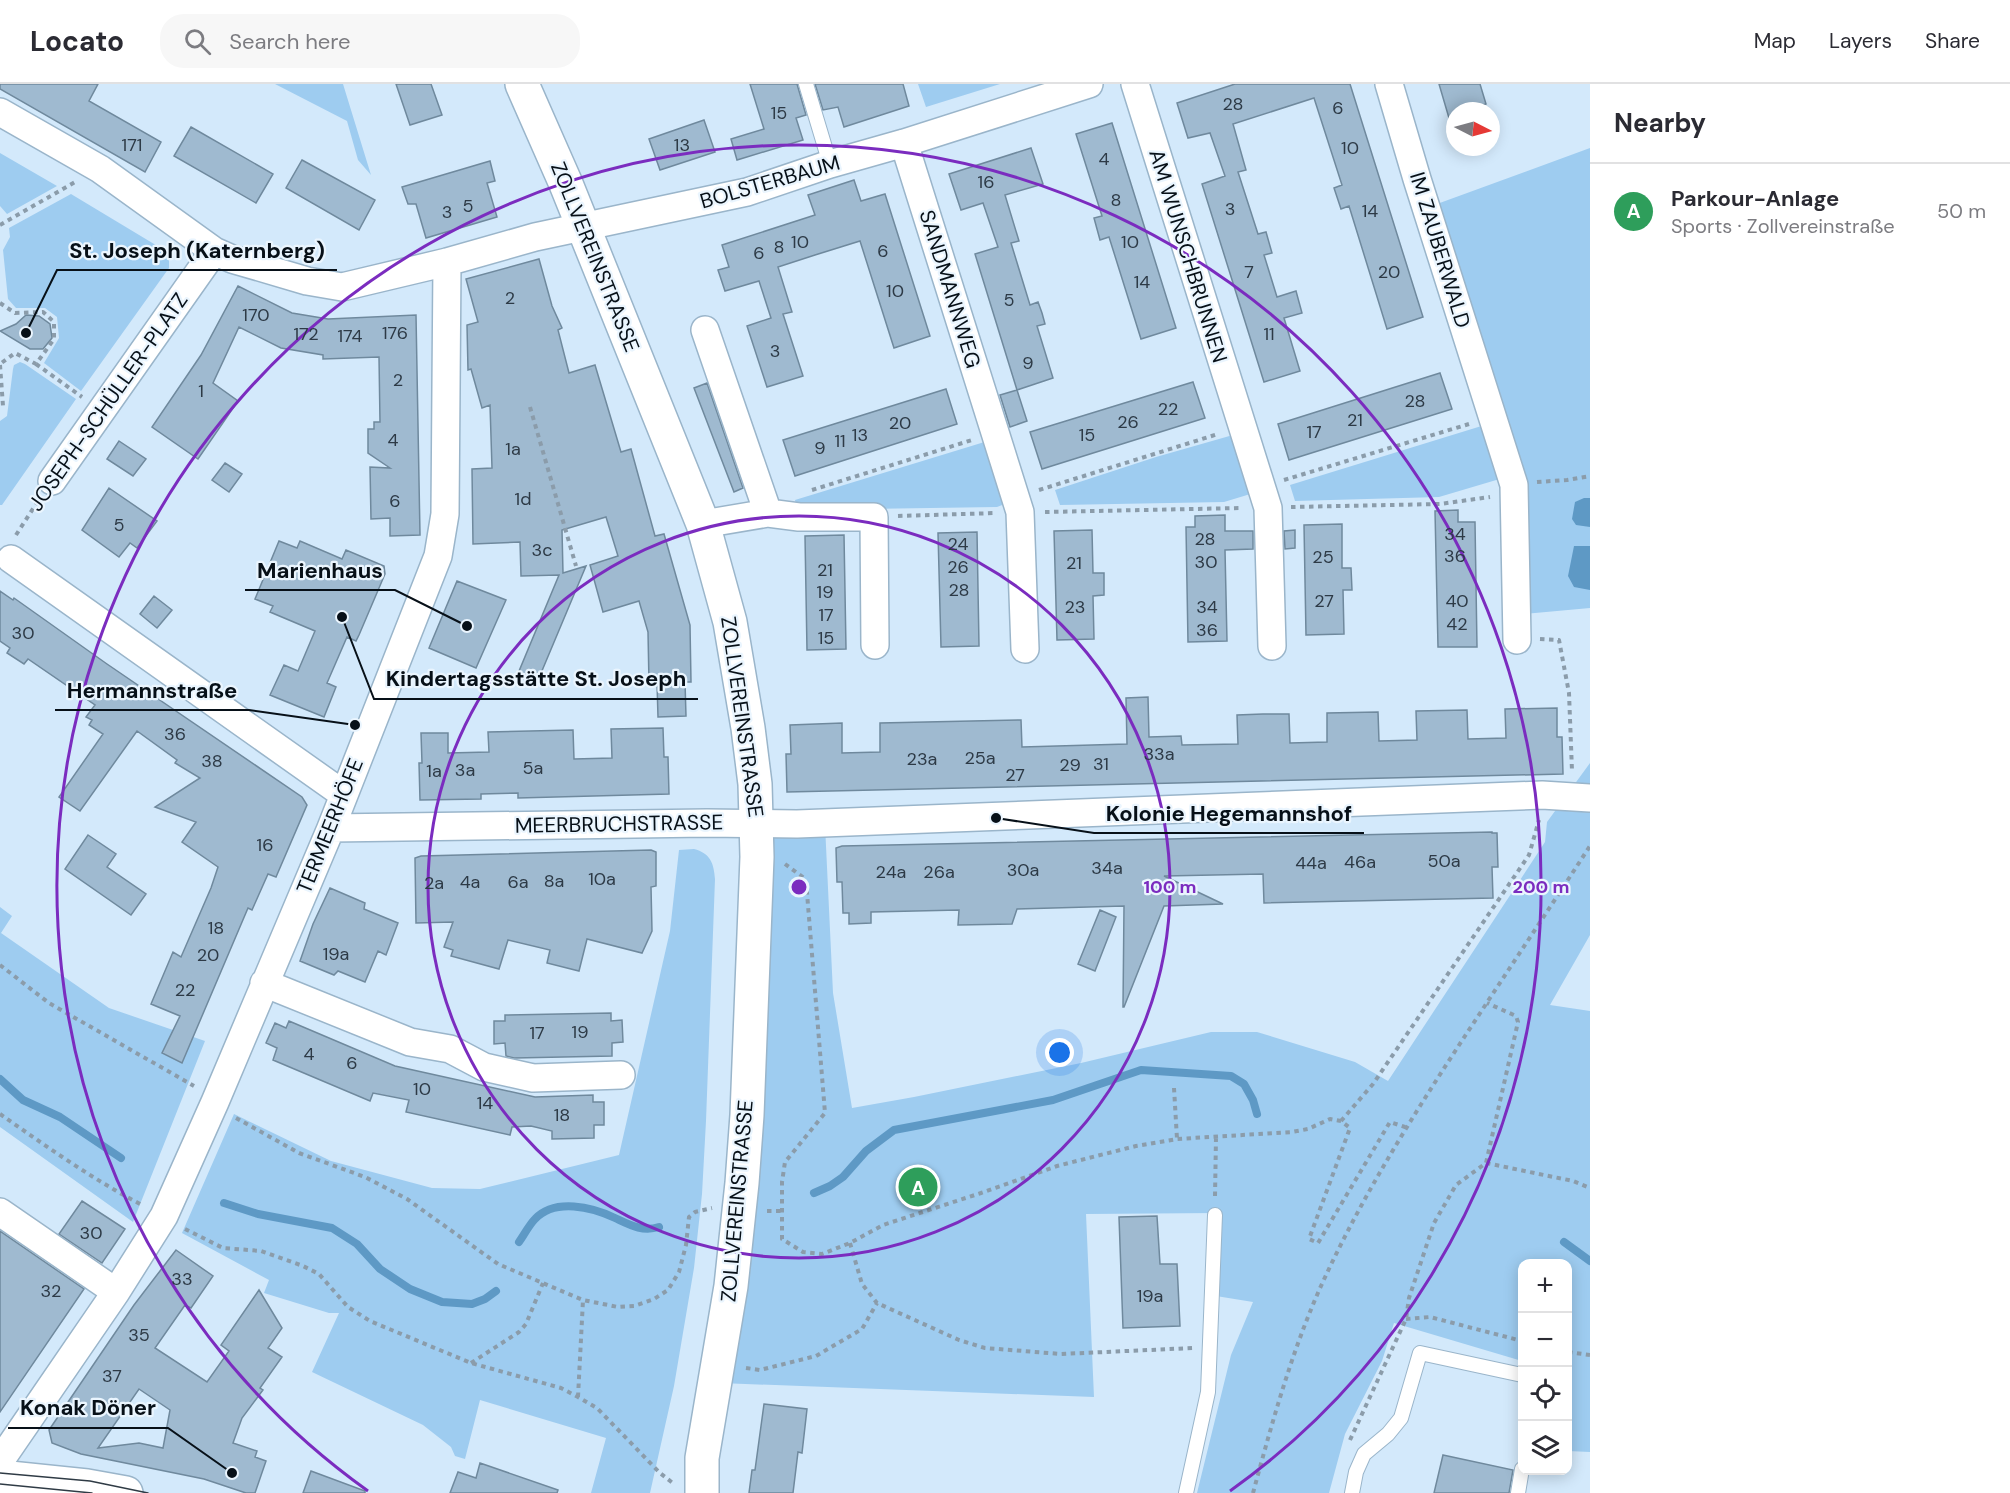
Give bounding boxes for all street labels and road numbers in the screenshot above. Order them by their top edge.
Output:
street label: AM WUNSCHBRUNNEN [1142,146,1234,366]
street label: BOLSTERBAUM [697,149,843,215]
street label: ZOLLVEREINSTRASSE [544,158,646,356]
street label: IM ZAUBERWALD [1403,169,1477,331]
street label: SANDMANNWEG [913,207,987,371]
street label: JOSEPH-SCHÜLLER-PLATZ [22,287,194,517]
street label: ZOLLVEREINSTRASSE [714,615,770,819]
street label: TERMEERHÖFE [290,754,370,898]
street label: MEERBRUCHSTRASSE [515,808,723,840]
street label: ZOLLVEREINSTRASSE [714,1099,760,1303]

